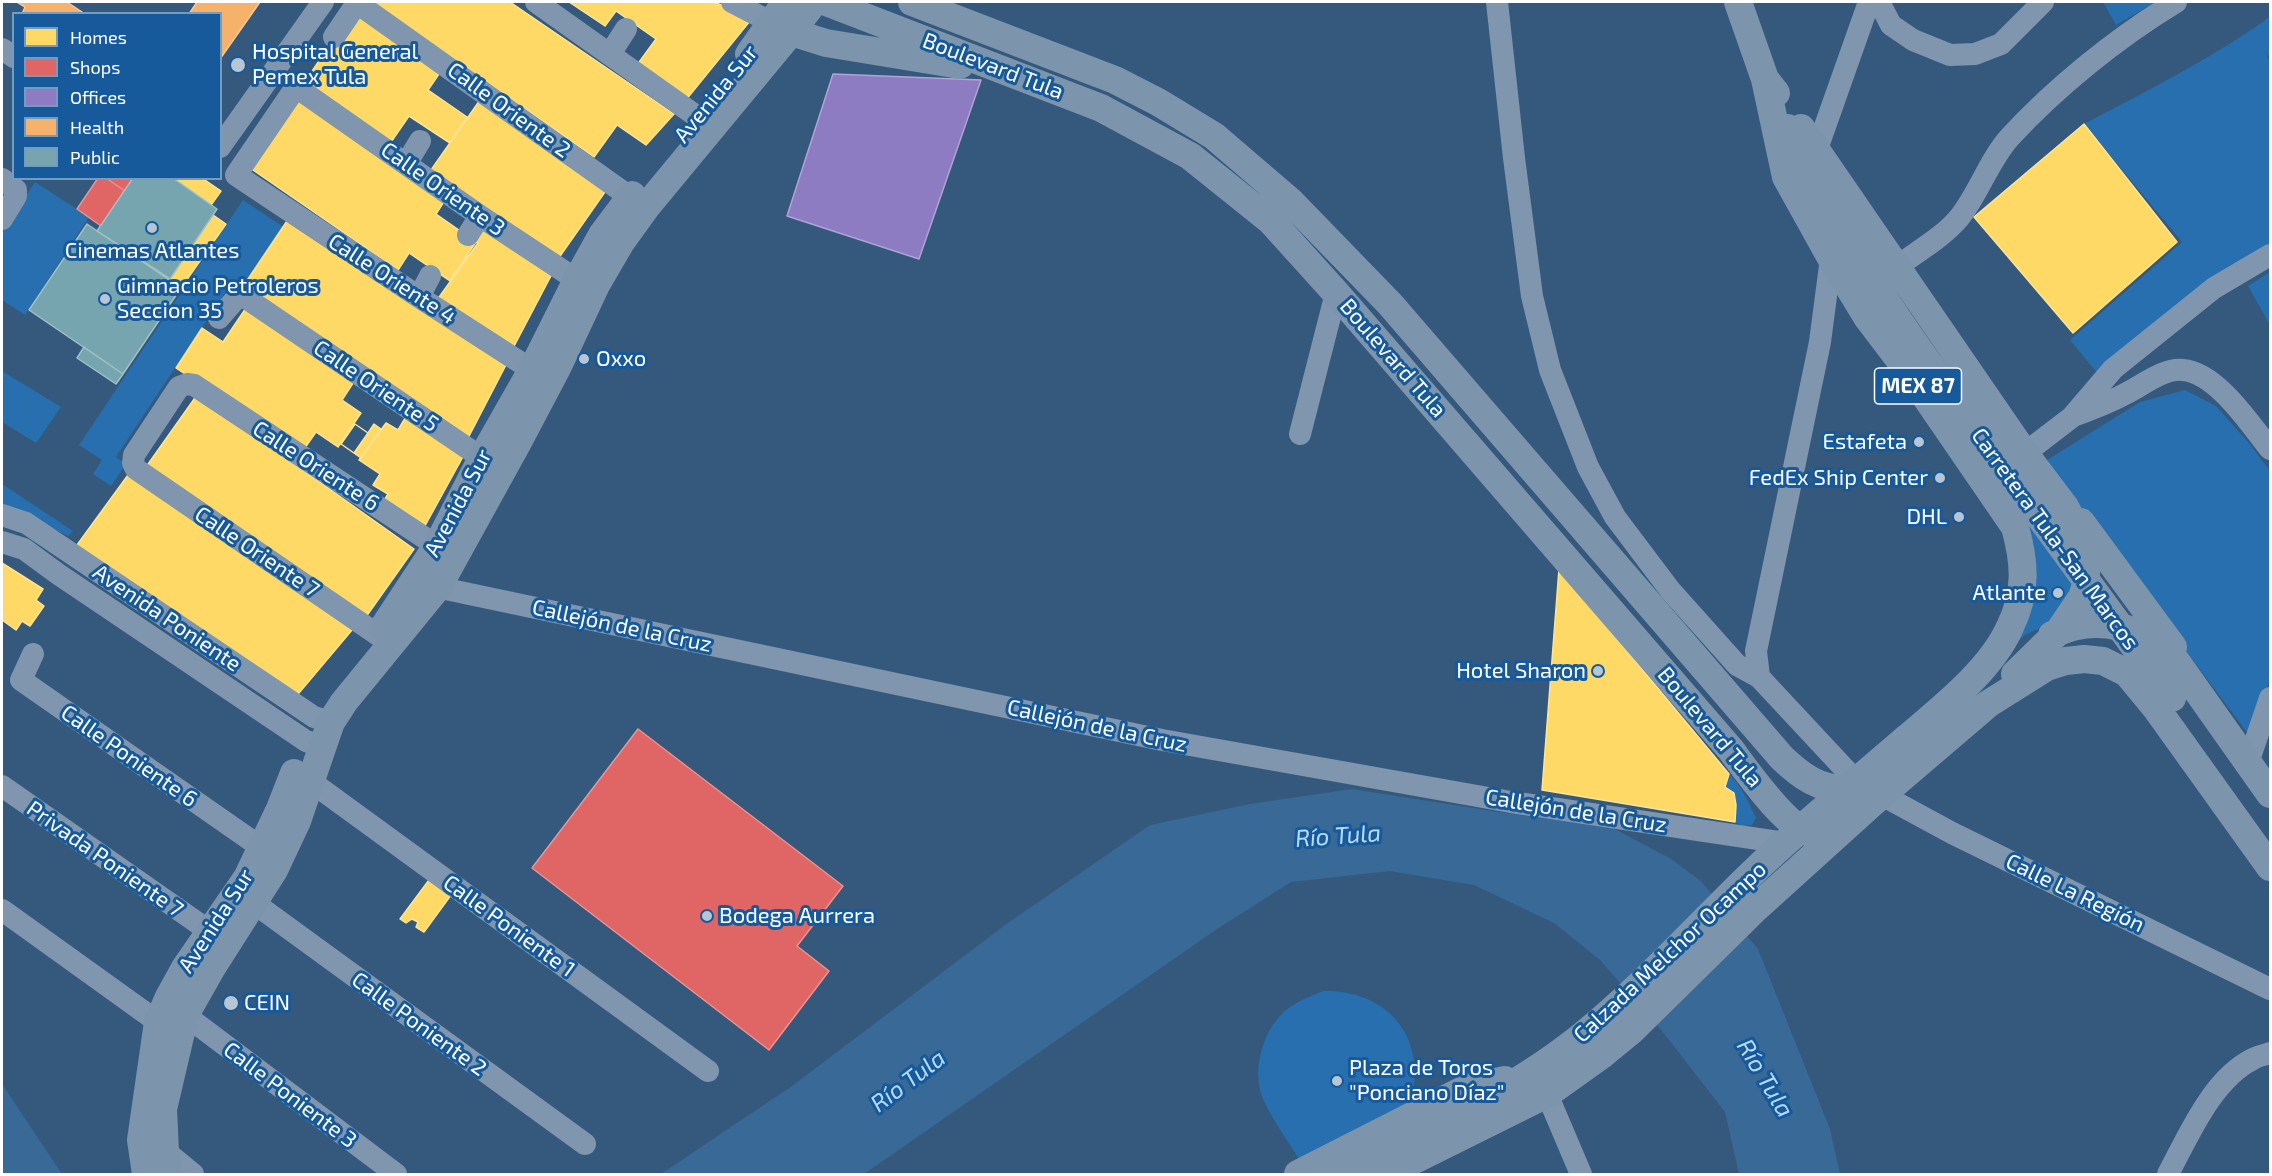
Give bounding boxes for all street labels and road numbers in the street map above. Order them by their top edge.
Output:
street label: Boulevard Tula [919,27,1067,105]
street label: Avenida Sur [669,40,763,148]
street label: Calle Oriente 2 [442,57,576,163]
street label: Calle Oriente 3 [376,137,510,241]
street label: Calle Oriente 4 [323,228,461,330]
street label: Boulevard Tula [1334,293,1452,423]
street label: Calle Oriente 5 [309,335,443,437]
road number: MEX 87 [1874,368,1962,404]
street label: Calle Oriente 6 [248,415,384,517]
street label: Carretera Tula-San Marcos [1966,423,2144,655]
street label: Avenida Sur [419,445,497,561]
street label: Calle Oriente 7 [190,501,324,603]
street label: Avenida Poniente [88,559,246,677]
street label: Callejón de la Cruz [530,594,714,658]
street label: Boulevard Tula [1652,662,1768,792]
street label: Callejón de la Cruz [1005,694,1189,758]
street label: Calle Poniente 6 [56,699,202,813]
street label: Callejón de la Cruz [1483,784,1669,838]
street label: Privada Poniente 7 [22,795,188,923]
street label: Calle La Región [2001,848,2149,938]
street label: Calzada Melchor Ocampo [1568,856,1772,1048]
street label: Avenida Sur [173,864,259,978]
street label: Calle Poniente 1 [438,869,580,983]
street label: Calle Poniente 2 [346,966,492,1082]
street label: Calle Poniente 3 [218,1036,362,1154]

